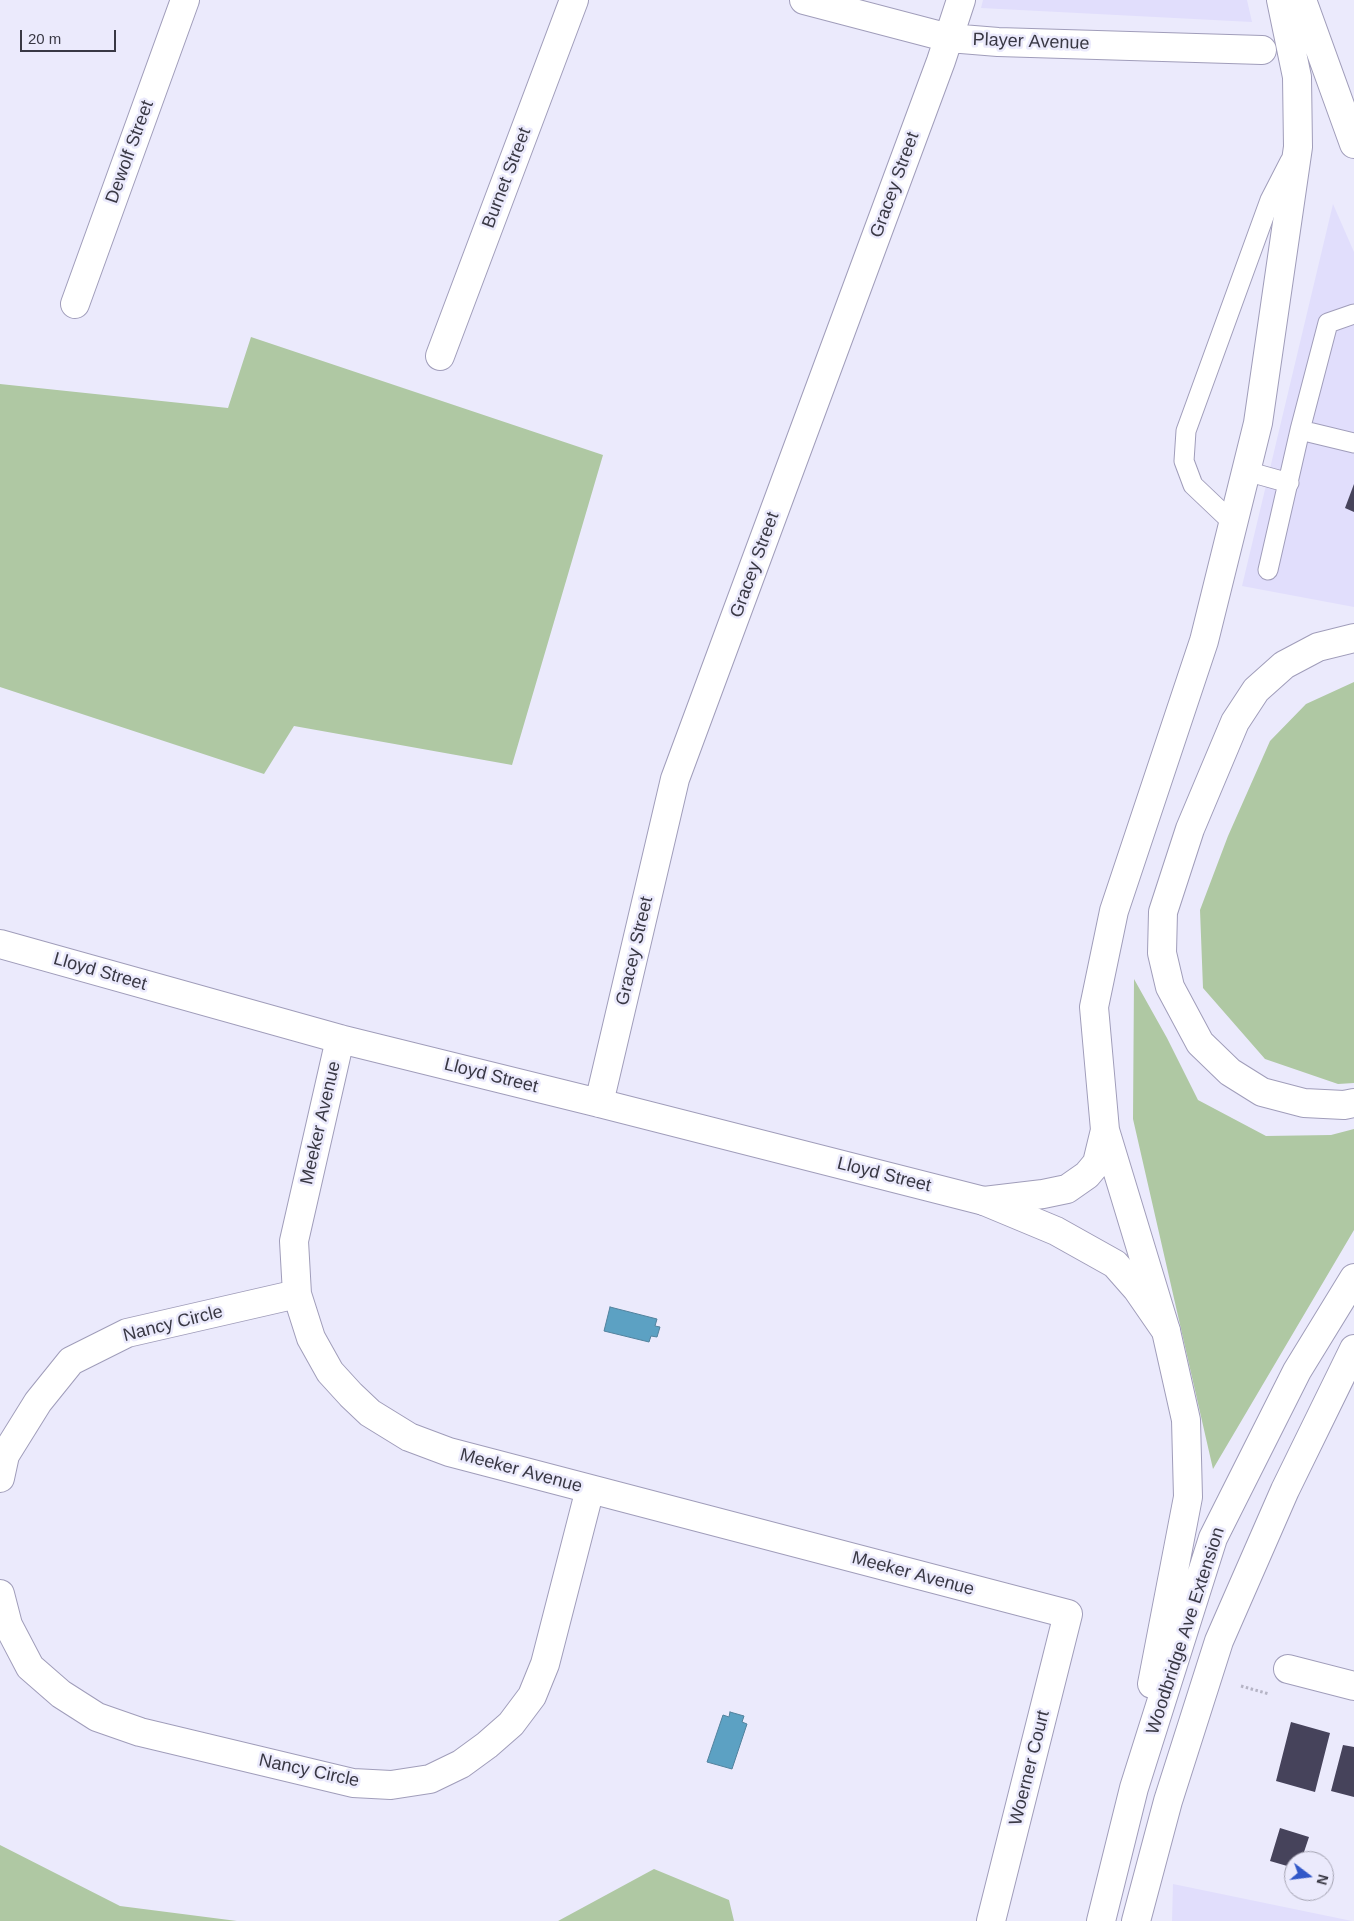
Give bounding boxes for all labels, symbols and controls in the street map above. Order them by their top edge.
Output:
scale bar [22,20,119,52]
street label: Player Avenue [972,29,1090,55]
text: 20 m [28,30,61,47]
street label: Dewolf Street [101,98,159,206]
street label: Burnet Street [478,125,536,231]
street label: Gracey Street [866,129,924,241]
street label: Gracey Street [726,509,784,621]
street label: Gracey Street [612,894,658,1008]
street label: Lloyd Street [51,948,149,996]
street label: Lloyd Street [442,1054,540,1098]
street label: Meeker Avenue [296,1059,346,1187]
street label: Lloyd Street [835,1153,933,1197]
street label: Nancy Circle [121,1301,225,1347]
street label: Meeker Avenue [457,1444,585,1498]
street label: Woodbridge Ave Extension [1142,1525,1230,1737]
street label: Meeker Avenue [849,1547,977,1601]
street label: Woerner Court [1005,1708,1055,1828]
street label: Nancy Circle [257,1750,361,1792]
north arrow [1284,1851,1334,1901]
text: N [1313,1873,1332,1887]

